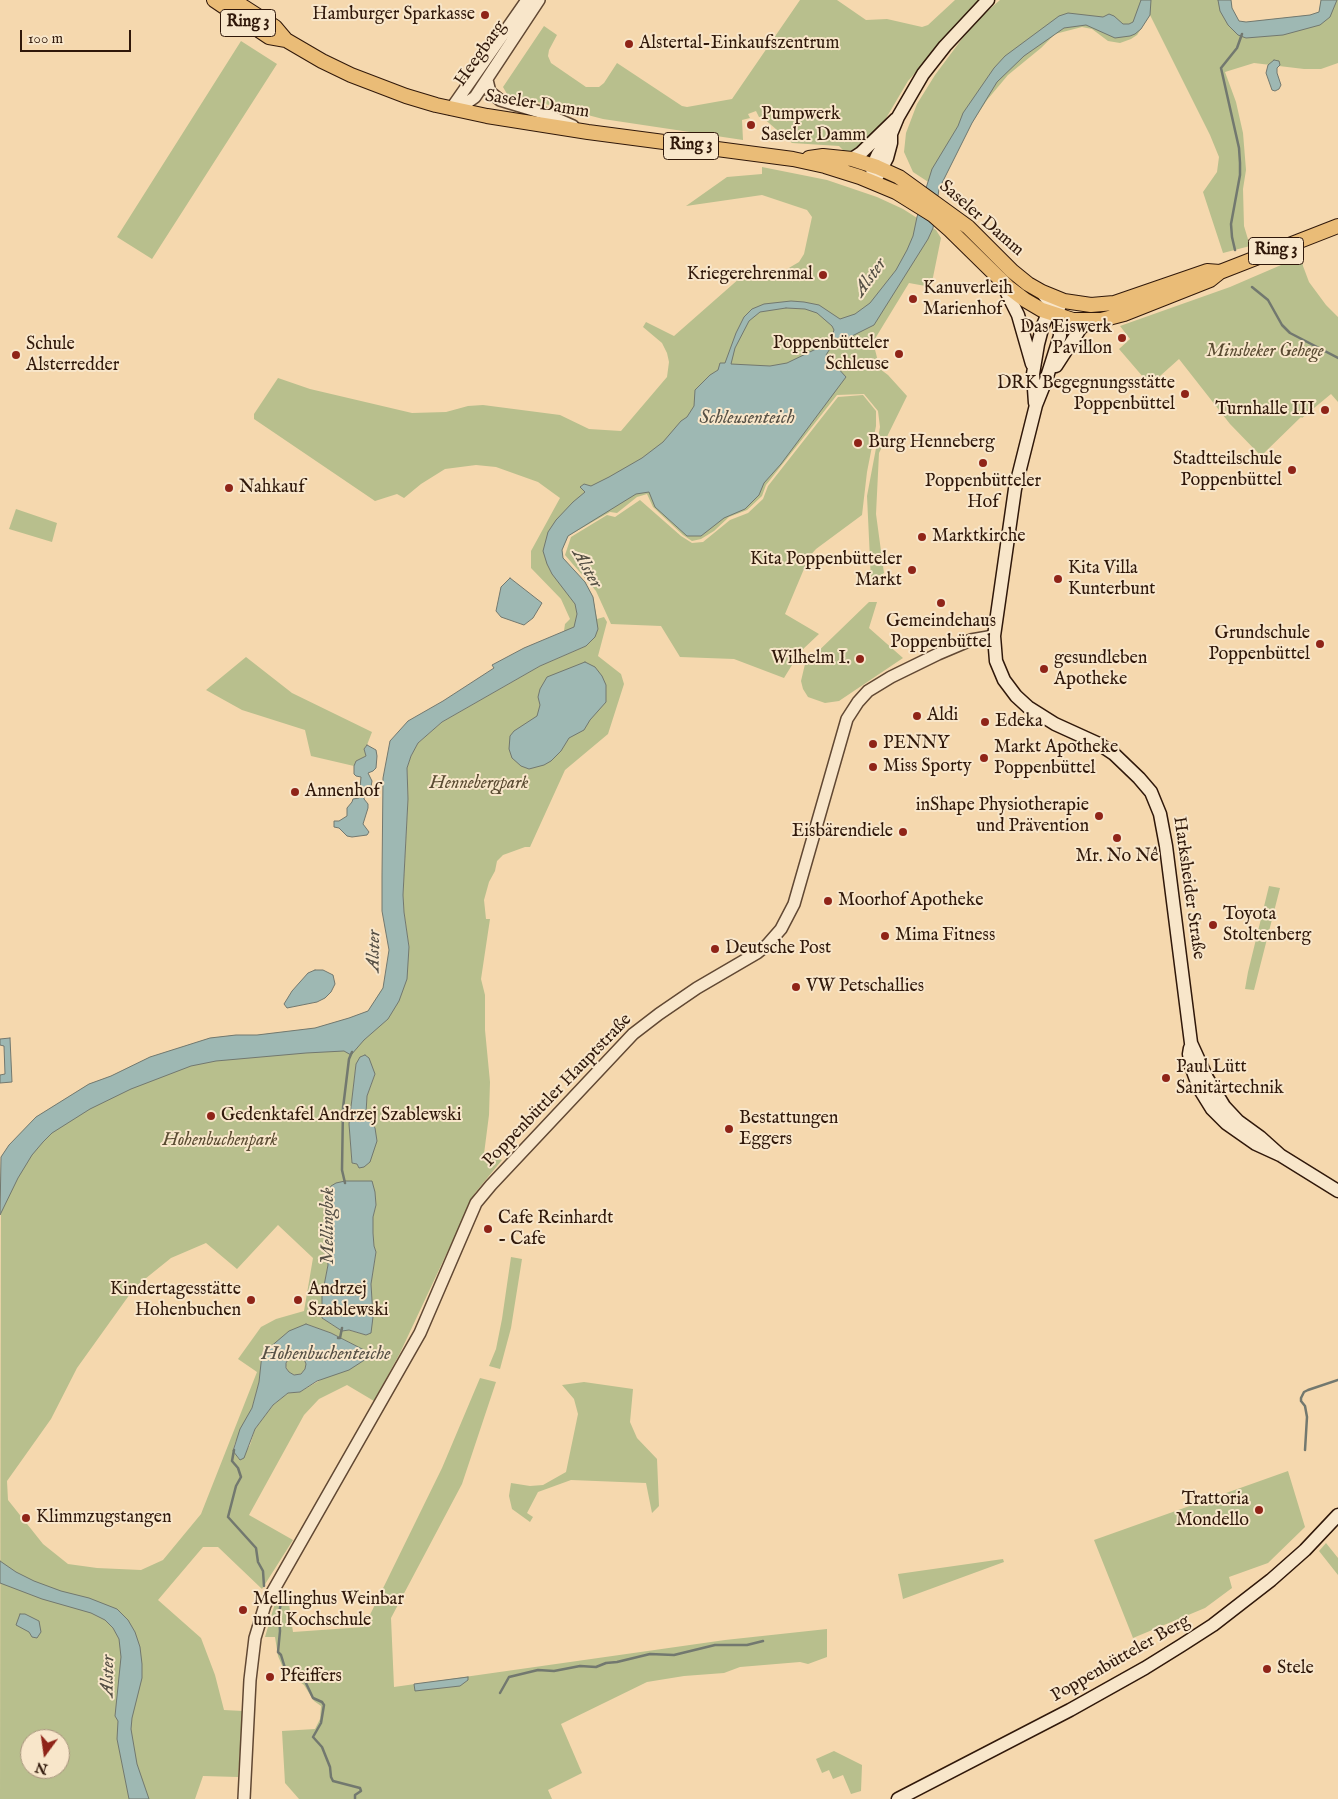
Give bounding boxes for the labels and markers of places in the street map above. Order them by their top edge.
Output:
place label: Hamburger Sparkasse [312,4,475,26]
marker: Hamburger Sparkasse [479,9,491,21]
place label: Alstertal-Einkaufszentrum [639,33,839,55]
marker: Alstertal-Einkaufszentrum [623,38,635,50]
place label: Pumpwerk Saseler Damm [761,104,866,146]
marker: Pumpwerk Saseler Damm [745,119,757,131]
place label: Kriegerehrenmal [687,264,813,286]
marker: Kriegerehrenmal [817,269,829,281]
place label: Kanuverleih Marienhof [923,278,1013,320]
marker: Kanuverleih Marienhof [907,293,919,305]
place label: Das Eiswerk Pavillon [1020,317,1112,359]
marker: Das Eiswerk Pavillon [1116,332,1128,344]
place label: Poppenbütteler Schleuse [773,333,889,376]
place label: Schule Alsterredder [26,334,119,376]
marker: Poppenbütteler Schleuse [893,348,905,360]
marker: Schule Alsterredder [10,349,22,361]
place label: DRK Begegnungsstätte Poppenbüttel [997,373,1175,416]
marker: DRK Begegnungsstätte Poppenbüttel [1179,388,1191,400]
place label: Turnhalle III [1215,399,1315,421]
marker: Turnhalle III [1319,404,1331,416]
place label: Burg Henneberg [868,432,995,454]
marker: Burg Henneberg [852,437,864,449]
place label: Stadtteilschule Poppenbüttel [1173,449,1282,492]
marker: Poppenbütteler Hof [977,457,989,469]
marker: Stadtteilschule Poppenbüttel [1286,464,1298,476]
place label: Poppenbütteler Hof [925,471,1041,514]
place label: Nahkauf [239,477,305,499]
marker: Nahkauf [223,482,235,494]
place label: Marktkirche [932,526,1026,548]
marker: Marktkirche [916,531,928,543]
place label: Kita Poppenbütteler Markt [750,549,902,592]
place label: Kita Villa Kunterbunt [1068,558,1155,600]
marker: Kita Poppenbütteler Markt [906,564,918,576]
marker: Kita Villa Kunterbunt [1052,573,1064,585]
marker: Gemeindehaus Poppenbüttel [935,597,947,609]
place label: Gemeindehaus Poppenbüttel [886,611,996,654]
place label: Grundschule Poppenbüttel [1209,623,1310,666]
marker: Grundschule Poppenbüttel [1314,638,1326,650]
place label: Wilhelm I. [771,648,850,670]
place label: gesundleben Apotheke [1054,648,1147,691]
marker: Wilhelm I. [854,653,866,665]
marker: gesundleben Apotheke [1038,663,1050,675]
place label: Aldi [927,705,958,727]
marker: Aldi [911,710,923,722]
place label: Edeka [995,711,1043,733]
marker: Edeka [979,716,991,728]
place label: PENNY [883,733,949,755]
place label: Markt Apotheke Poppenbüttel [994,737,1118,780]
marker: PENNY [867,738,879,750]
marker: Markt Apotheke Poppenbüttel [978,752,990,764]
place label: Miss Sporty [883,756,972,778]
marker: Miss Sporty [867,761,879,773]
place label: Annenhof [305,781,380,803]
marker: Annenhof [289,786,301,798]
place label: inShape Physiotherapie und Prävention [916,795,1089,838]
marker: inShape Physiotherapie und Prävention [1093,810,1105,822]
place label: Eisbärendiele [792,821,893,843]
marker: Eisbärendiele [897,826,909,838]
marker: Mr. No Nê [1111,832,1123,844]
place label: Mr. No Nê [1075,846,1159,868]
place label: Moorhof Apotheke [838,890,984,912]
marker: Moorhof Apotheke [822,895,834,907]
place label: Toyota Stoltenberg [1223,904,1311,946]
marker: Toyota Stoltenberg [1207,919,1219,931]
place label: Mima Fitness [895,925,995,947]
marker: Mima Fitness [879,930,891,942]
place label: Deutsche Post [725,938,831,960]
marker: Deutsche Post [709,943,721,955]
place label: VW Petschallies [806,976,924,998]
marker: VW Petschallies [790,981,802,993]
place label: Paul Lütt Sanitärtechnik [1176,1057,1284,1100]
marker: Paul Lütt Sanitärtechnik [1160,1072,1172,1084]
place label: Gedenktafel Andrzej Szablewski [221,1105,462,1127]
place label: Bestattungen Eggers [739,1108,838,1150]
marker: Gedenktafel Andrzej Szablewski [205,1110,217,1122]
marker: Bestattungen Eggers [723,1123,735,1135]
place label: Cafe Reinhardt - Cafe [498,1208,613,1250]
marker: Cafe Reinhardt - Cafe [482,1223,494,1235]
place label: Kindertagesstätte Hohenbuchen [110,1279,241,1322]
place label: Andrzej Szablewski [308,1279,389,1322]
marker: Kindertagesstätte Hohenbuchen [245,1294,257,1306]
marker: Andrzej Szablewski [292,1294,304,1306]
place label: Trattoria Mondello [1176,1489,1249,1532]
marker: Trattoria Mondello [1253,1504,1265,1516]
place label: Klimmzugstangen [36,1507,171,1529]
marker: Klimmzugstangen [20,1512,32,1524]
place label: Mellinghus Weinbar und Kochschule [253,1589,404,1632]
marker: Mellinghus Weinbar und Kochschule [237,1604,249,1616]
place label: Stele [1277,1658,1314,1680]
marker: Stele [1261,1663,1273,1675]
place label: Pfeiffers [280,1666,342,1688]
marker: Pfeiffers [264,1671,276,1683]

